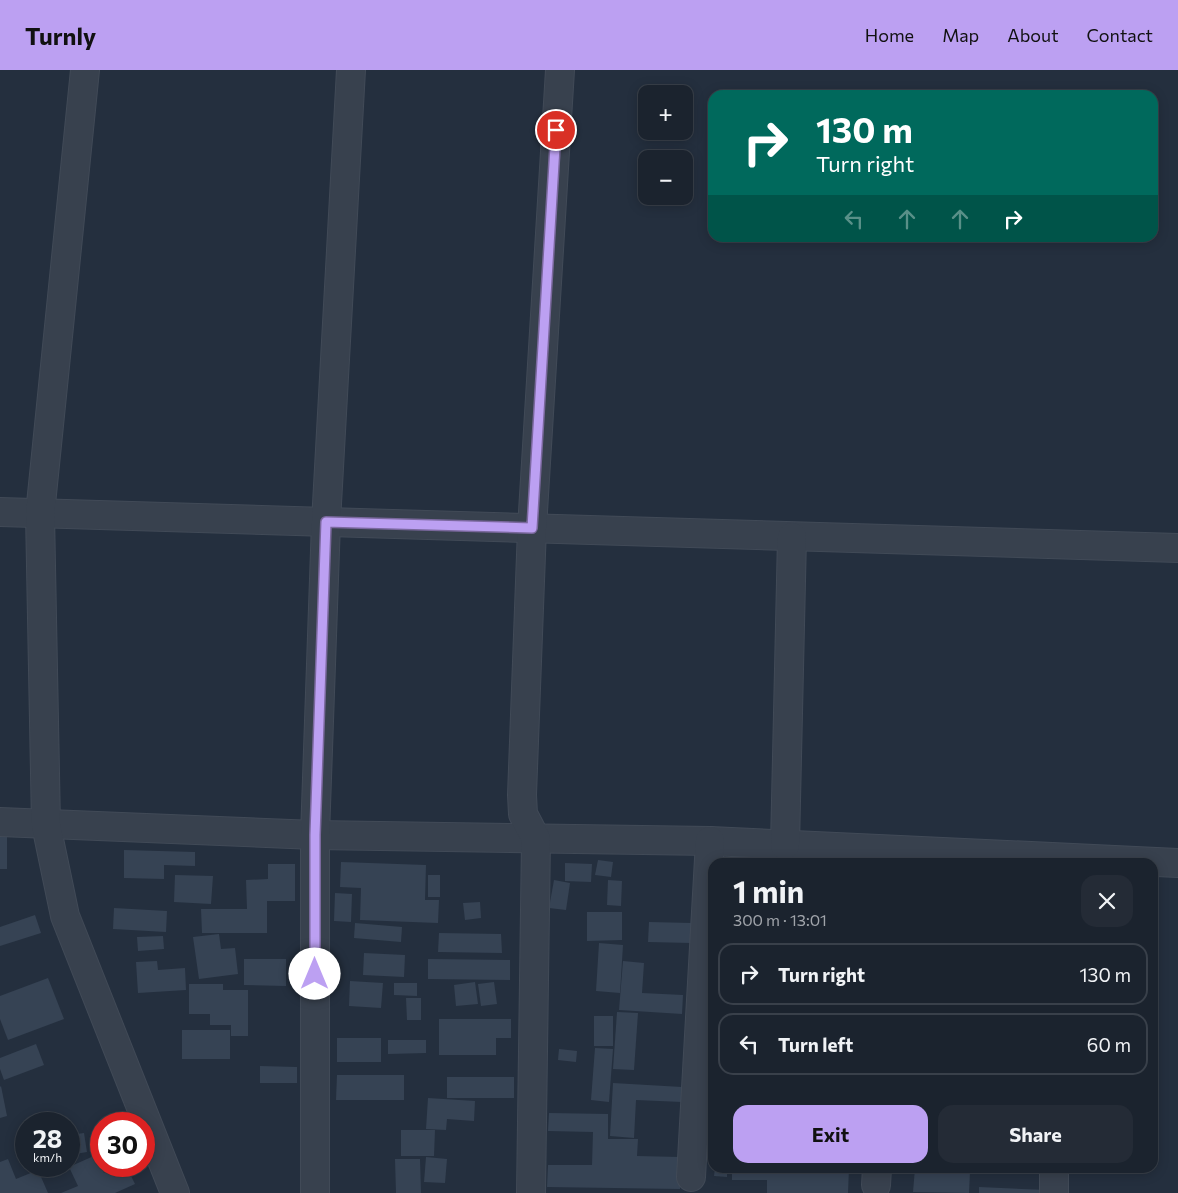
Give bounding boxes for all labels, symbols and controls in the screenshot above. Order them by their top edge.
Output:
text: Turnly [25,21,96,50]
text: Home [865,24,914,46]
text: Map [942,24,979,46]
text: About [1007,24,1059,46]
text: Contact [1087,24,1153,46]
map controls [638,85,693,205]
button: + [638,85,693,140]
text: 130 m [816,107,913,150]
pin [535,109,577,151]
icon: right [733,110,798,175]
icon: arrive [542,116,570,144]
button: − [638,150,693,205]
text: Turn right [816,150,914,177]
icon: left [840,205,868,233]
icon: ahead [893,205,921,233]
icon: ahead [946,205,974,233]
icon: right [999,205,1027,233]
text: 1 min [733,872,804,909]
button: close [1081,875,1133,927]
text: 300 m · 13:01 [733,910,827,929]
position arrow [288,947,340,999]
icon: right [735,960,763,988]
text: Turn right [778,963,865,986]
text: 130 m [1079,963,1131,986]
icon: left [735,1030,763,1058]
text: Turn left [778,1033,853,1056]
text: 60 m [1087,1033,1131,1056]
button: Exit [733,1105,928,1163]
button: Share [938,1105,1133,1163]
speed limit sign: 30 [90,1112,155,1177]
text: 28 [33,1123,62,1153]
text: km/h [33,1150,62,1164]

